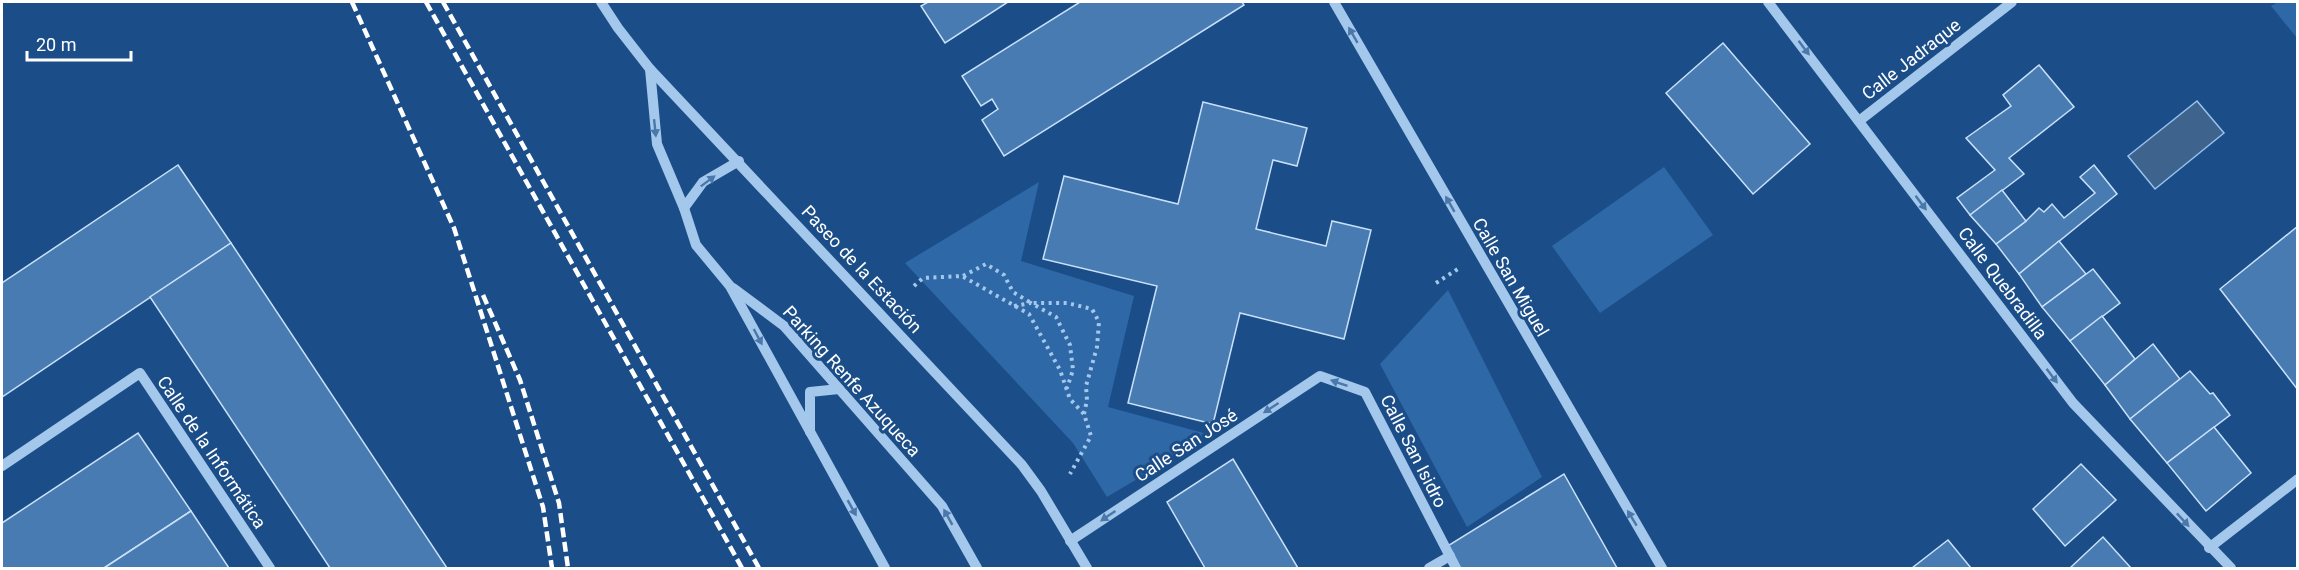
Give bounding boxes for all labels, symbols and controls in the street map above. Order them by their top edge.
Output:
street label: Calle Jadraque [1857,14,1965,104]
scale bar [27,24,130,62]
one-way arrow [1348,26,1358,43]
text: 20 m [36,34,76,55]
one-way arrow [1797,40,1810,56]
one-way arrow [651,118,660,137]
one-way arrow [700,175,716,187]
one-way arrow [1445,195,1455,212]
one-way arrow [1915,196,1927,211]
street label: Paseo de la Estación [798,201,926,337]
street label: Calle San Miguel [1469,214,1553,340]
street label: Calle Quebradilla [1954,223,2052,343]
street label: Parking Renfe Azuqueca [779,301,925,461]
one-way arrow [753,329,763,346]
one-way arrow [2045,368,2057,383]
street label: Calle de la Informática [153,372,271,532]
one-way arrow [1330,377,1348,387]
street label: Calle San Isidro [1376,391,1452,511]
one-way arrow [1263,403,1279,414]
street label: Calle San José [1131,404,1241,486]
one-way arrow [846,500,857,516]
one-way arrow [944,509,954,526]
one-way arrow [1101,510,1117,522]
one-way arrow [1627,510,1638,526]
one-way arrow [2176,512,2190,527]

